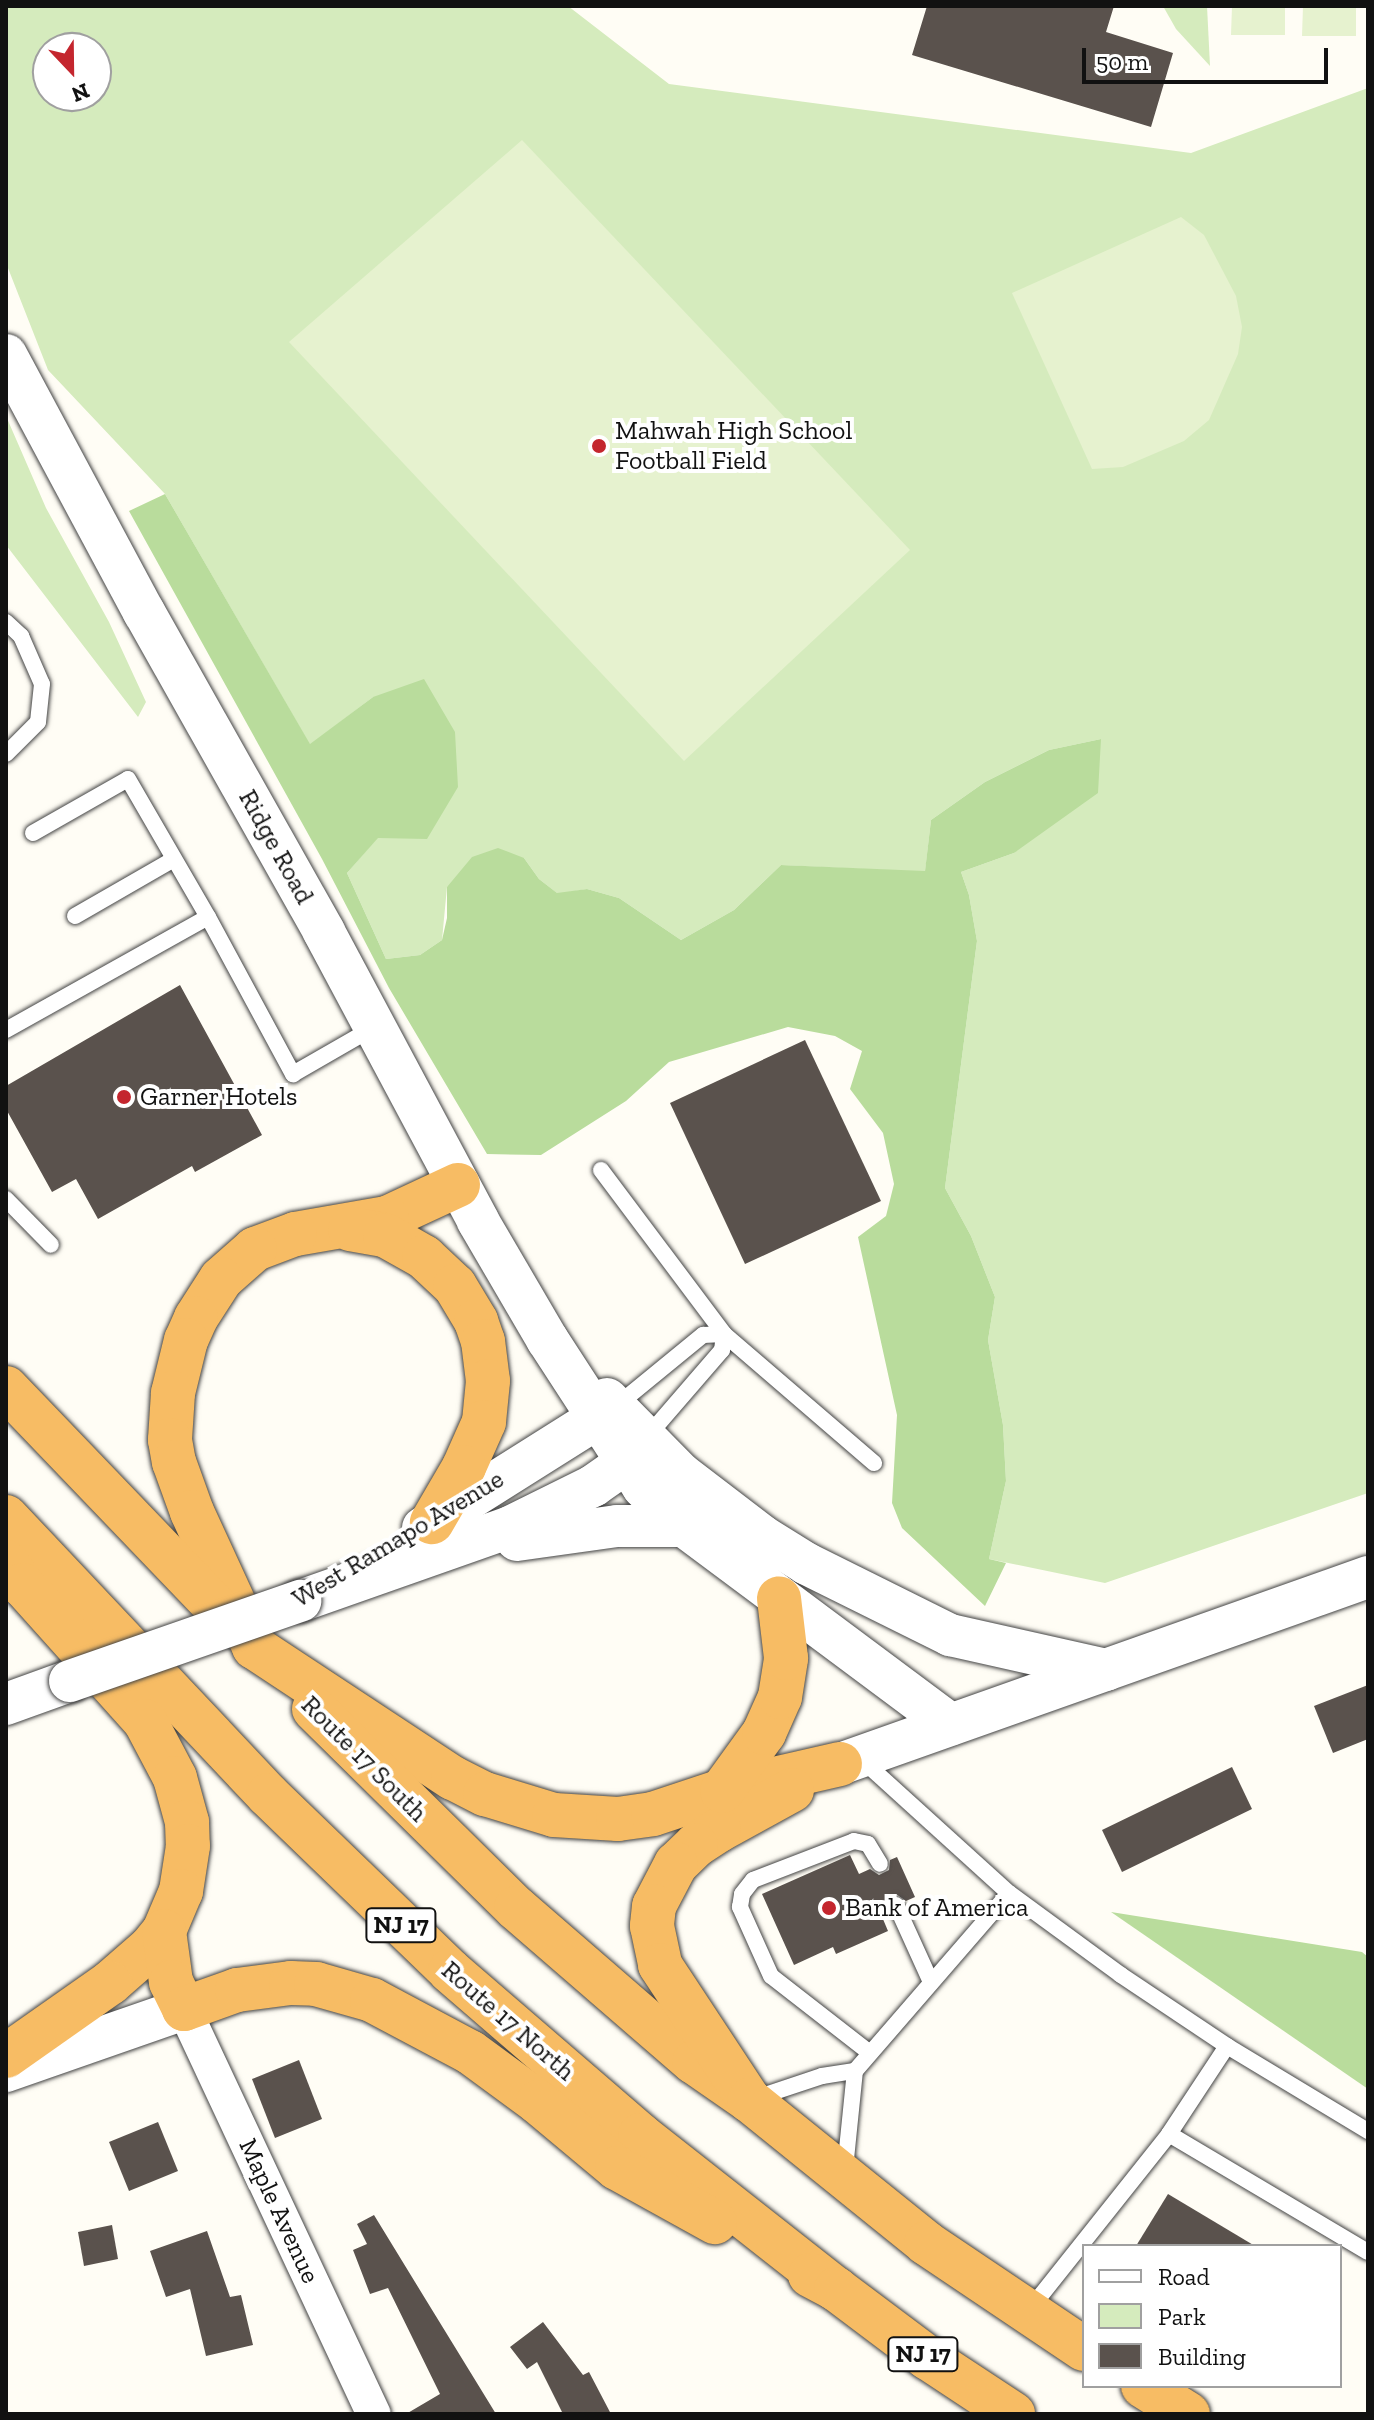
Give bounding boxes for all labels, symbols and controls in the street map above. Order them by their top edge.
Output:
north arrow [32,32,112,112]
scale bar [1086,32,1332,82]
text: 50 m [1096,47,1148,76]
text: N [68,77,93,109]
place label: Mahwah High School Football Field [615,415,853,476]
marker: Mahwah High School Football Field [590,437,608,455]
street label: Ridge Road [232,784,320,910]
place label: Garner Hotels [140,1081,298,1113]
marker: Garner Hotels [115,1088,133,1106]
street label: West Ramapo Avenue [286,1463,510,1615]
street label: Route 17 South [295,1690,433,1828]
place label: Bank of America [845,1892,1029,1924]
marker: Bank of America [820,1899,838,1917]
road number: NJ 17 [365,1905,437,1945]
street label: Route 17 North [435,1955,581,2087]
street label: Maple Avenue [232,2133,326,2289]
legend [1082,2244,1342,2388]
text: Road [1158,2262,1210,2291]
text: Park [1158,2302,1206,2331]
road number: NJ 17 [887,2334,959,2374]
text: Building [1158,2342,1246,2371]

